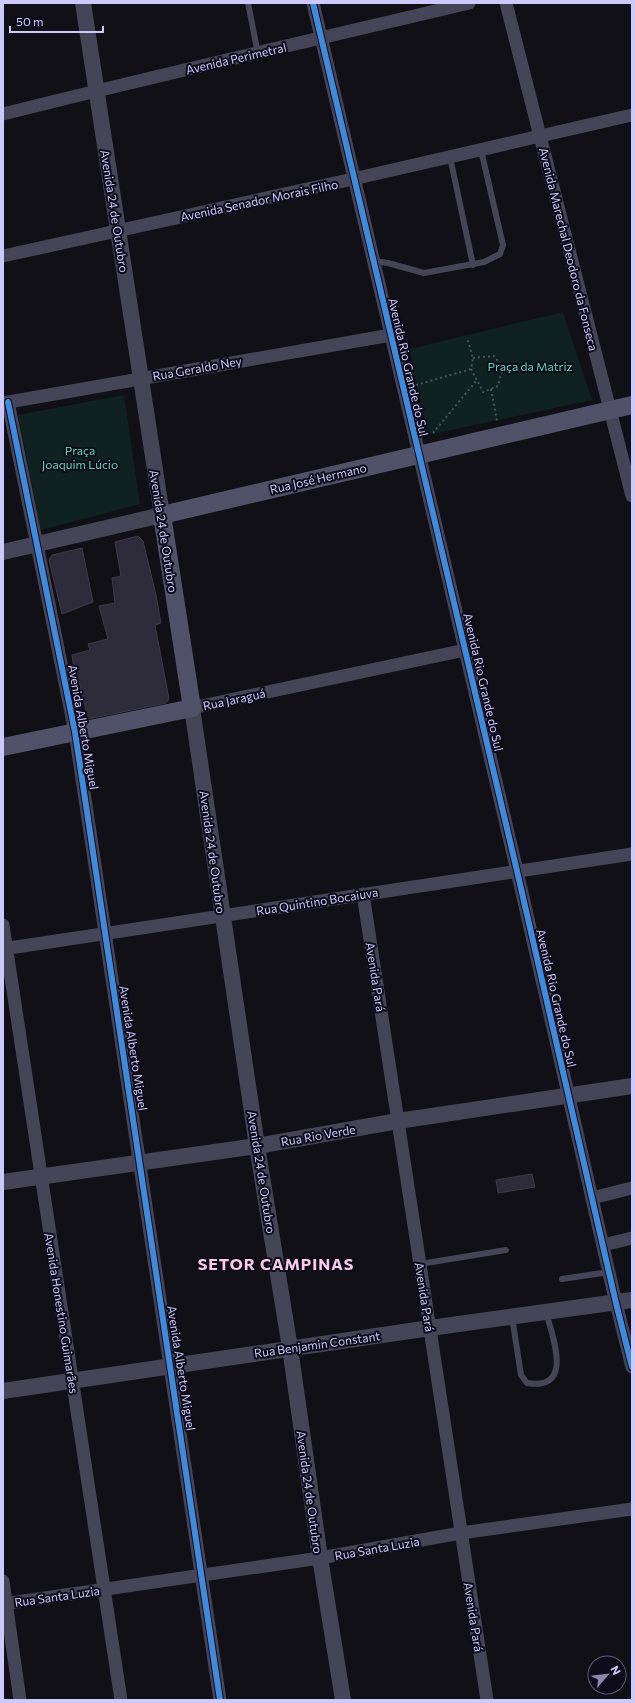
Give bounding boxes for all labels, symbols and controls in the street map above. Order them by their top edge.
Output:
scale bar [10,8,103,34]
text: 50 m [16,14,44,28]
street label: Avenida Perimetral [184,40,288,76]
street label: Avenida Marechal Deodoro da Fonseca [537,146,601,352]
street label: Avenida 24 de Outubro [98,149,132,273]
street label: Avenida Senador Morais Filho [179,176,339,224]
street label: Avenida Rio Grande do Sul [386,296,432,438]
street label: Rua Geraldo Ney [151,353,243,383]
park label: Praça da Matriz [488,359,572,373]
park label: Praça Joaquim Lúcio [42,443,118,472]
street label: Rua José Hermano [268,460,368,497]
street label: Avenida 24 de Outubro [147,469,181,593]
street label: Avenida Rio Grande do Sul [461,611,507,753]
street label: Avenida Alberto Miguel [66,663,102,791]
street label: Rua Jaraguá [202,686,267,713]
street label: Avenida 24 de Outubro [197,790,229,914]
street label: Rua Quintino Bocaiuva [255,884,379,918]
street label: Avenida Rio Grande do Sul [534,927,580,1069]
street label: Avenida Pará [364,941,388,1013]
street label: Avenida Alberto Miguel [117,984,151,1112]
street label: Avenida 24 de Outubro [245,1110,279,1234]
street label: Rua Rio Verde [280,1122,356,1148]
street label: Avenida Honestino Guimarães [42,1232,82,1394]
district label: SETOR CAMPINAS [198,1254,354,1273]
street label: Avenida Pará [413,1261,437,1333]
street label: Avenida Alberto Miguel [165,1304,199,1432]
street label: Rua Benjamin Constant [253,1328,381,1360]
street label: Avenida 24 de Outubro [294,1430,326,1554]
street label: Rua Santa Luzia [334,1534,420,1562]
street label: Avenida Pará [462,1581,486,1653]
street label: Rua Santa Luzia [14,1583,100,1609]
north arrow [587,1655,627,1695]
text: N [609,1663,624,1677]

